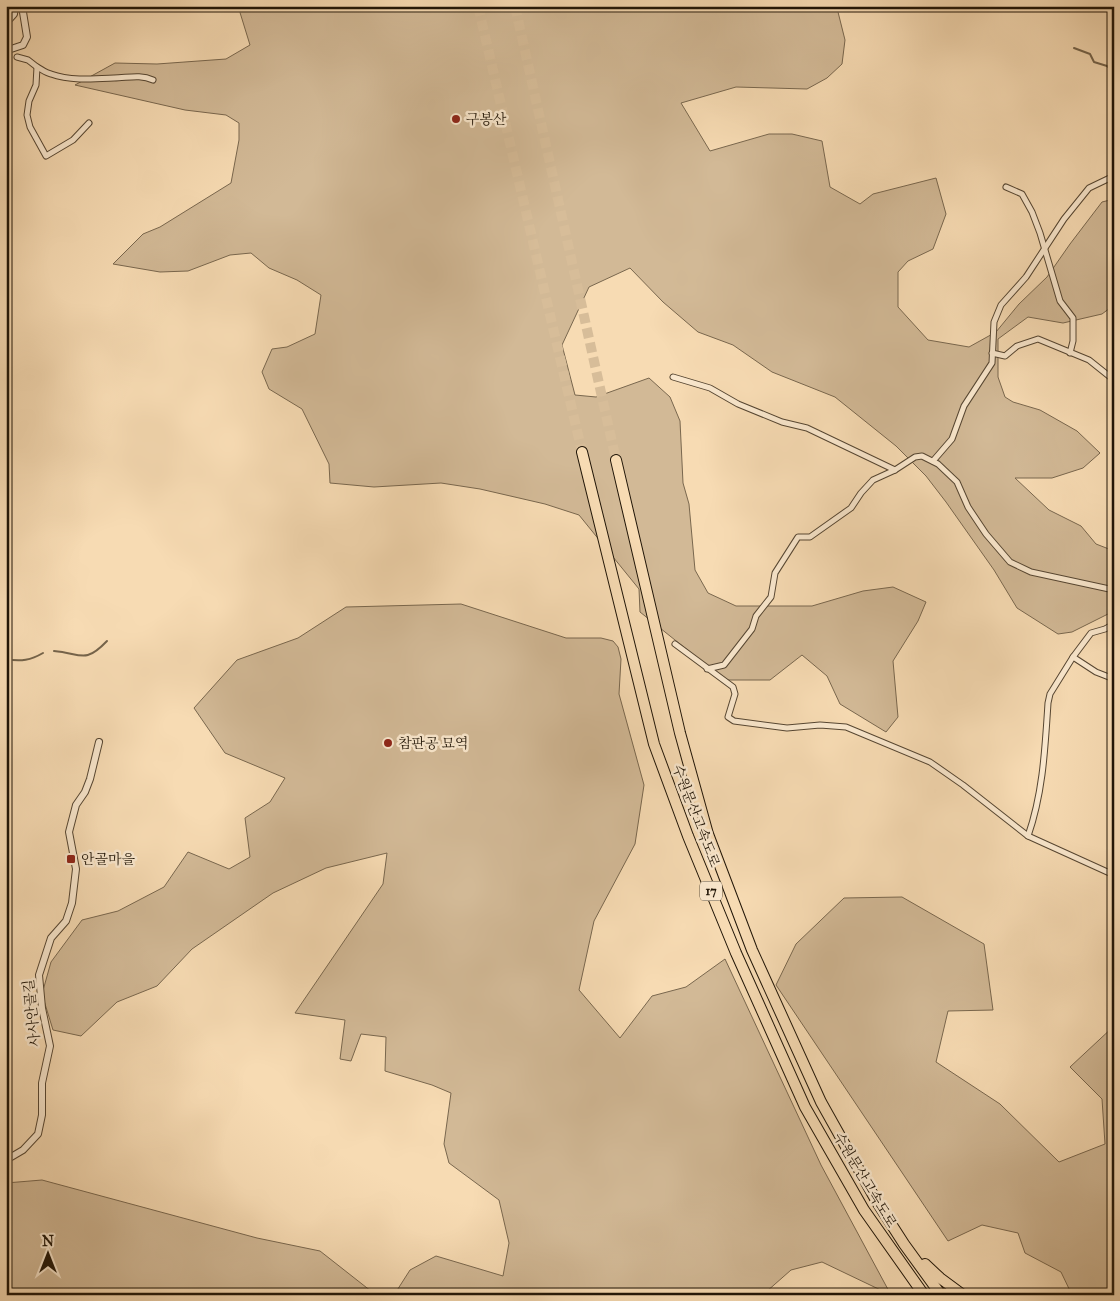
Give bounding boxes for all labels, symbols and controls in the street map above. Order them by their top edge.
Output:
place label: 구봉산 [466,111,507,128]
marker: 구봉산 [450,113,462,125]
place label: 참판공 묘역 [398,735,469,752]
marker: 참판공 묘역 [382,737,394,749]
street label: 수원문산고속도로 [669,762,723,870]
place label: 안골마을 [81,851,136,868]
marker: 안골마을 [65,853,77,865]
road number: 17 [700,881,722,900]
street label: 사사안골길 [20,978,44,1048]
street label: 수원문산고속도로 [830,1129,900,1231]
north arrow [22,1228,72,1278]
text: N [42,1233,54,1250]

